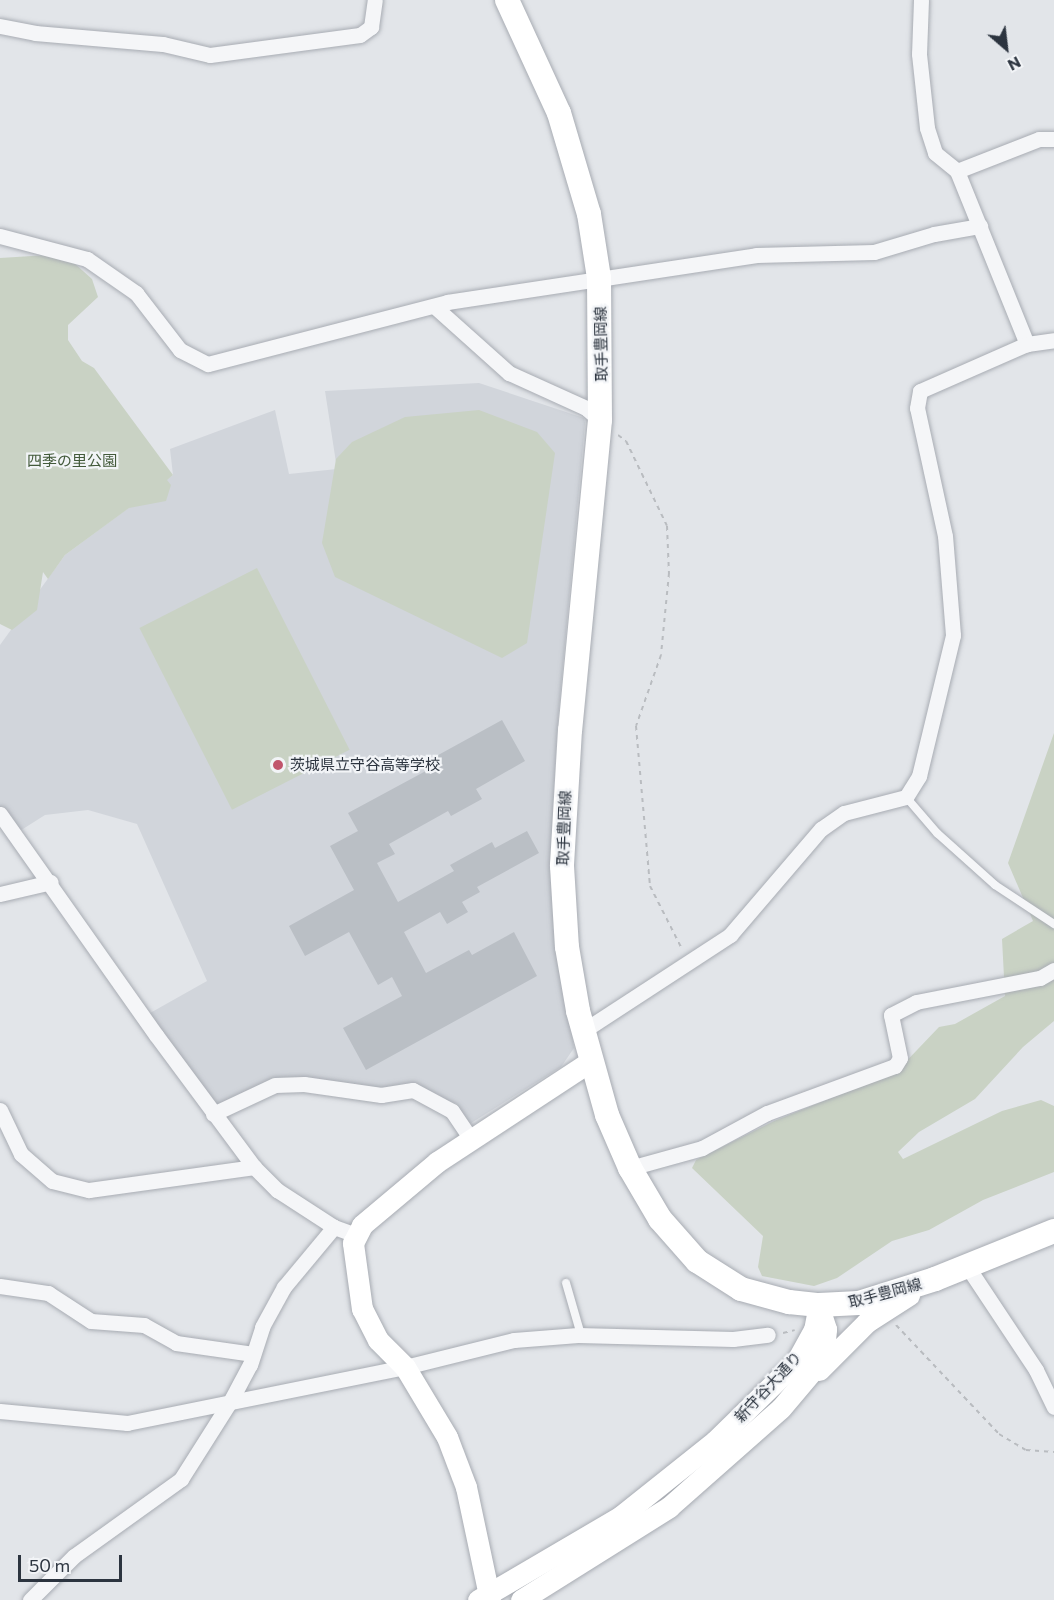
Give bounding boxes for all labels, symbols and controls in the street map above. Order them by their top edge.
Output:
north arrow [976,18,1036,78]
text: N [1005,53,1024,76]
street label: 取手豊岡線 [591,306,611,382]
park label: 四季の里公園 [27,452,117,470]
place label: 茨城県立守谷高等学校 [290,756,440,774]
marker: 茨城県立守谷高等学校 [271,758,285,772]
street label: 取手豊岡線 [554,790,574,866]
street label: 取手豊岡線 [846,1275,924,1311]
street label: 新守谷大通り [731,1348,805,1426]
scale bar [21,1543,124,1581]
text: 50 m [29,1554,70,1576]

